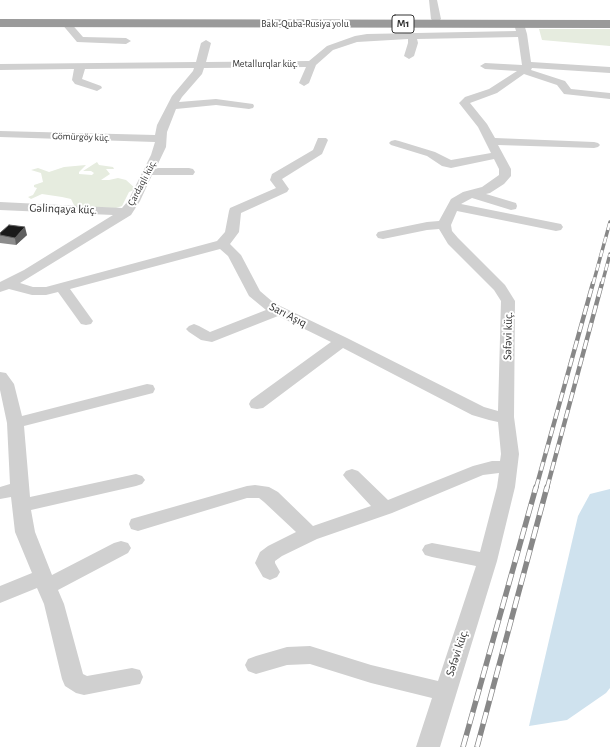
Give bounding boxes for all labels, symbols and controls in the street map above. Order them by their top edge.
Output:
road number: M1 [392,15,414,33]
street label: Bakı-Quba-Rusiya yolu [261,18,349,30]
street label: Metallurqlar küç. [232,58,298,70]
street label: Gömürgöy küç. [52,130,110,144]
street label: Çardaqlı küç. [125,158,159,208]
street label: Gəlinqaya küç. [29,201,97,217]
street label: Sarı Aşıq [267,300,309,330]
street label: Səfəvi küç. [500,312,516,360]
street label: Səfəvi küç. [443,628,471,678]

